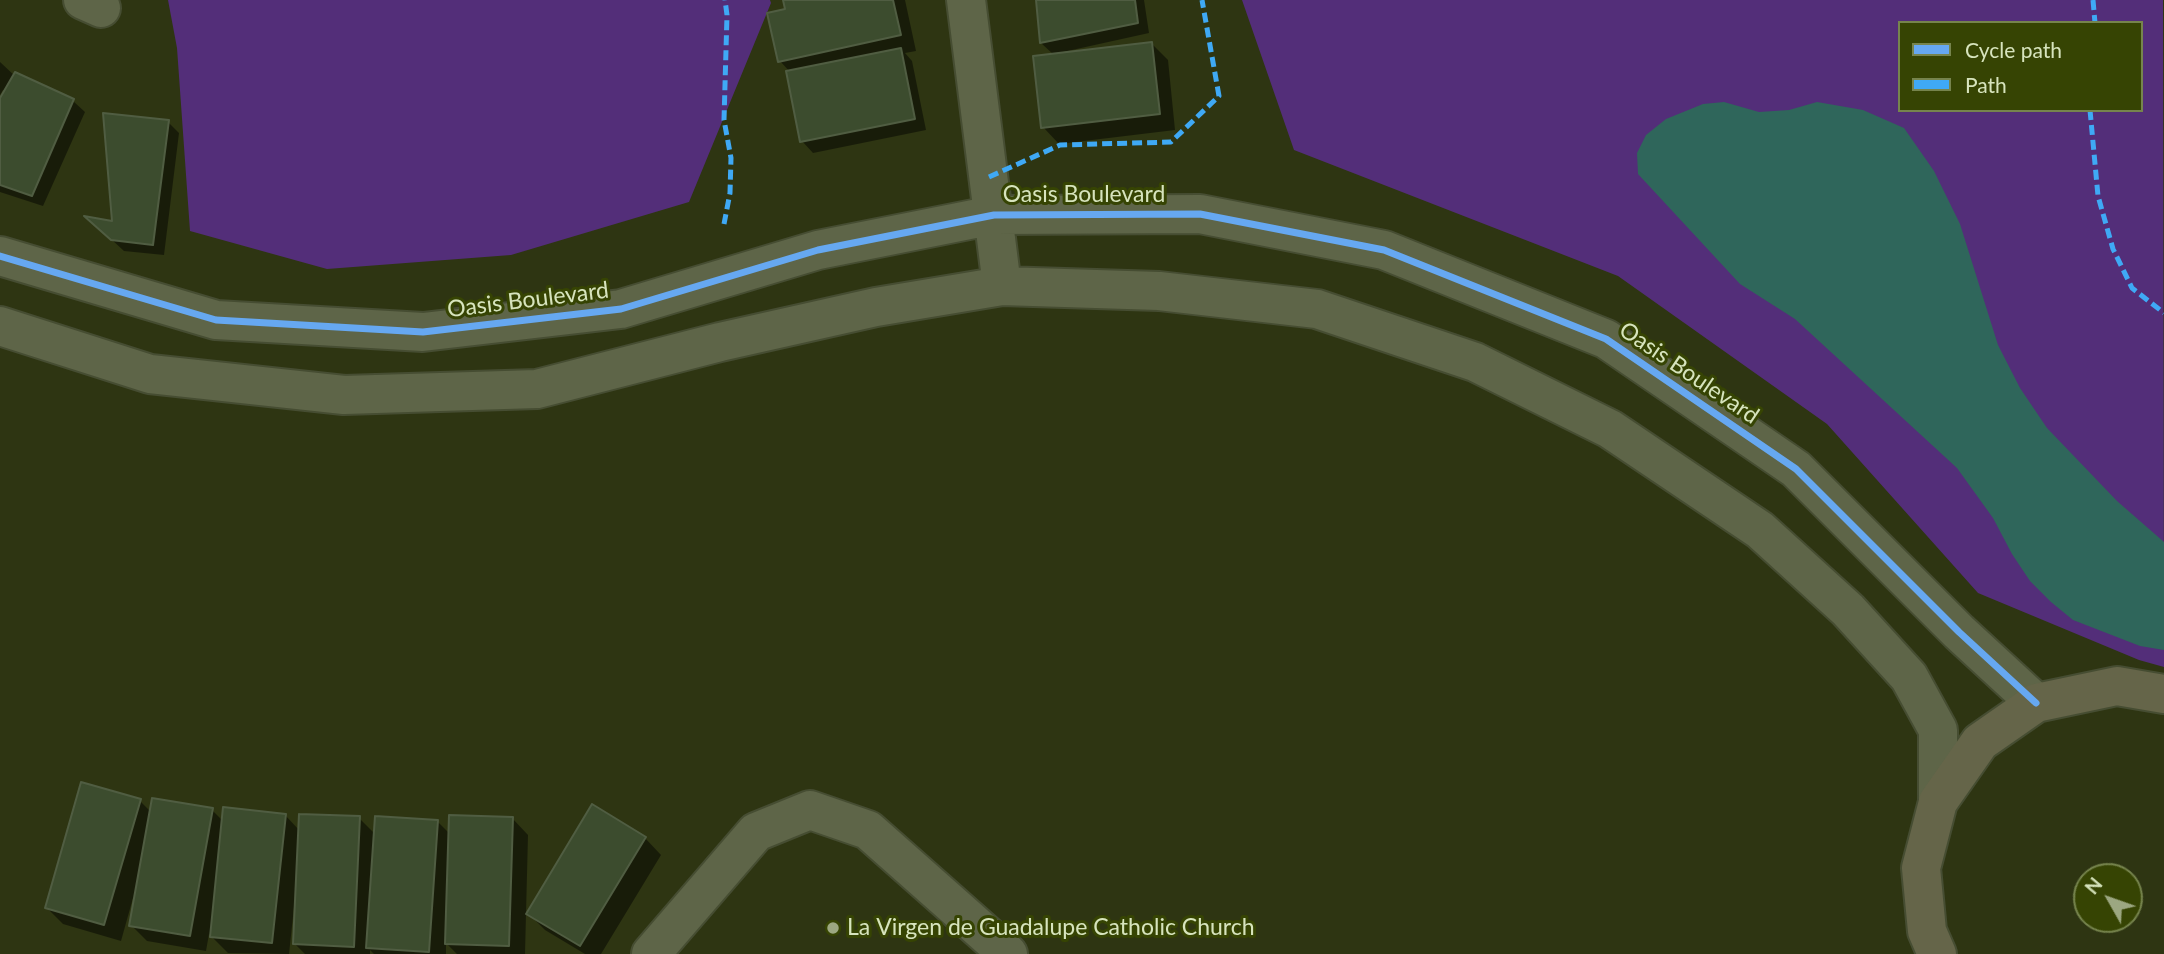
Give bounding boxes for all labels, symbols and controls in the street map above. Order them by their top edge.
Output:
legend [1898,21,2143,112]
text: Cycle path [1965,37,2062,62]
text: Path [1965,72,2007,97]
street label: Oasis Boulevard [1003,181,1165,209]
street label: Oasis Boulevard [446,276,610,324]
street label: Oasis Boulevard [1614,316,1764,430]
north arrow [2073,863,2143,933]
text: N [2080,872,2107,898]
place label: La Virgen de Guadalupe Catholic Church [847,914,1255,942]
marker: La Virgen de Guadalupe Catholic Church [825,920,841,936]

